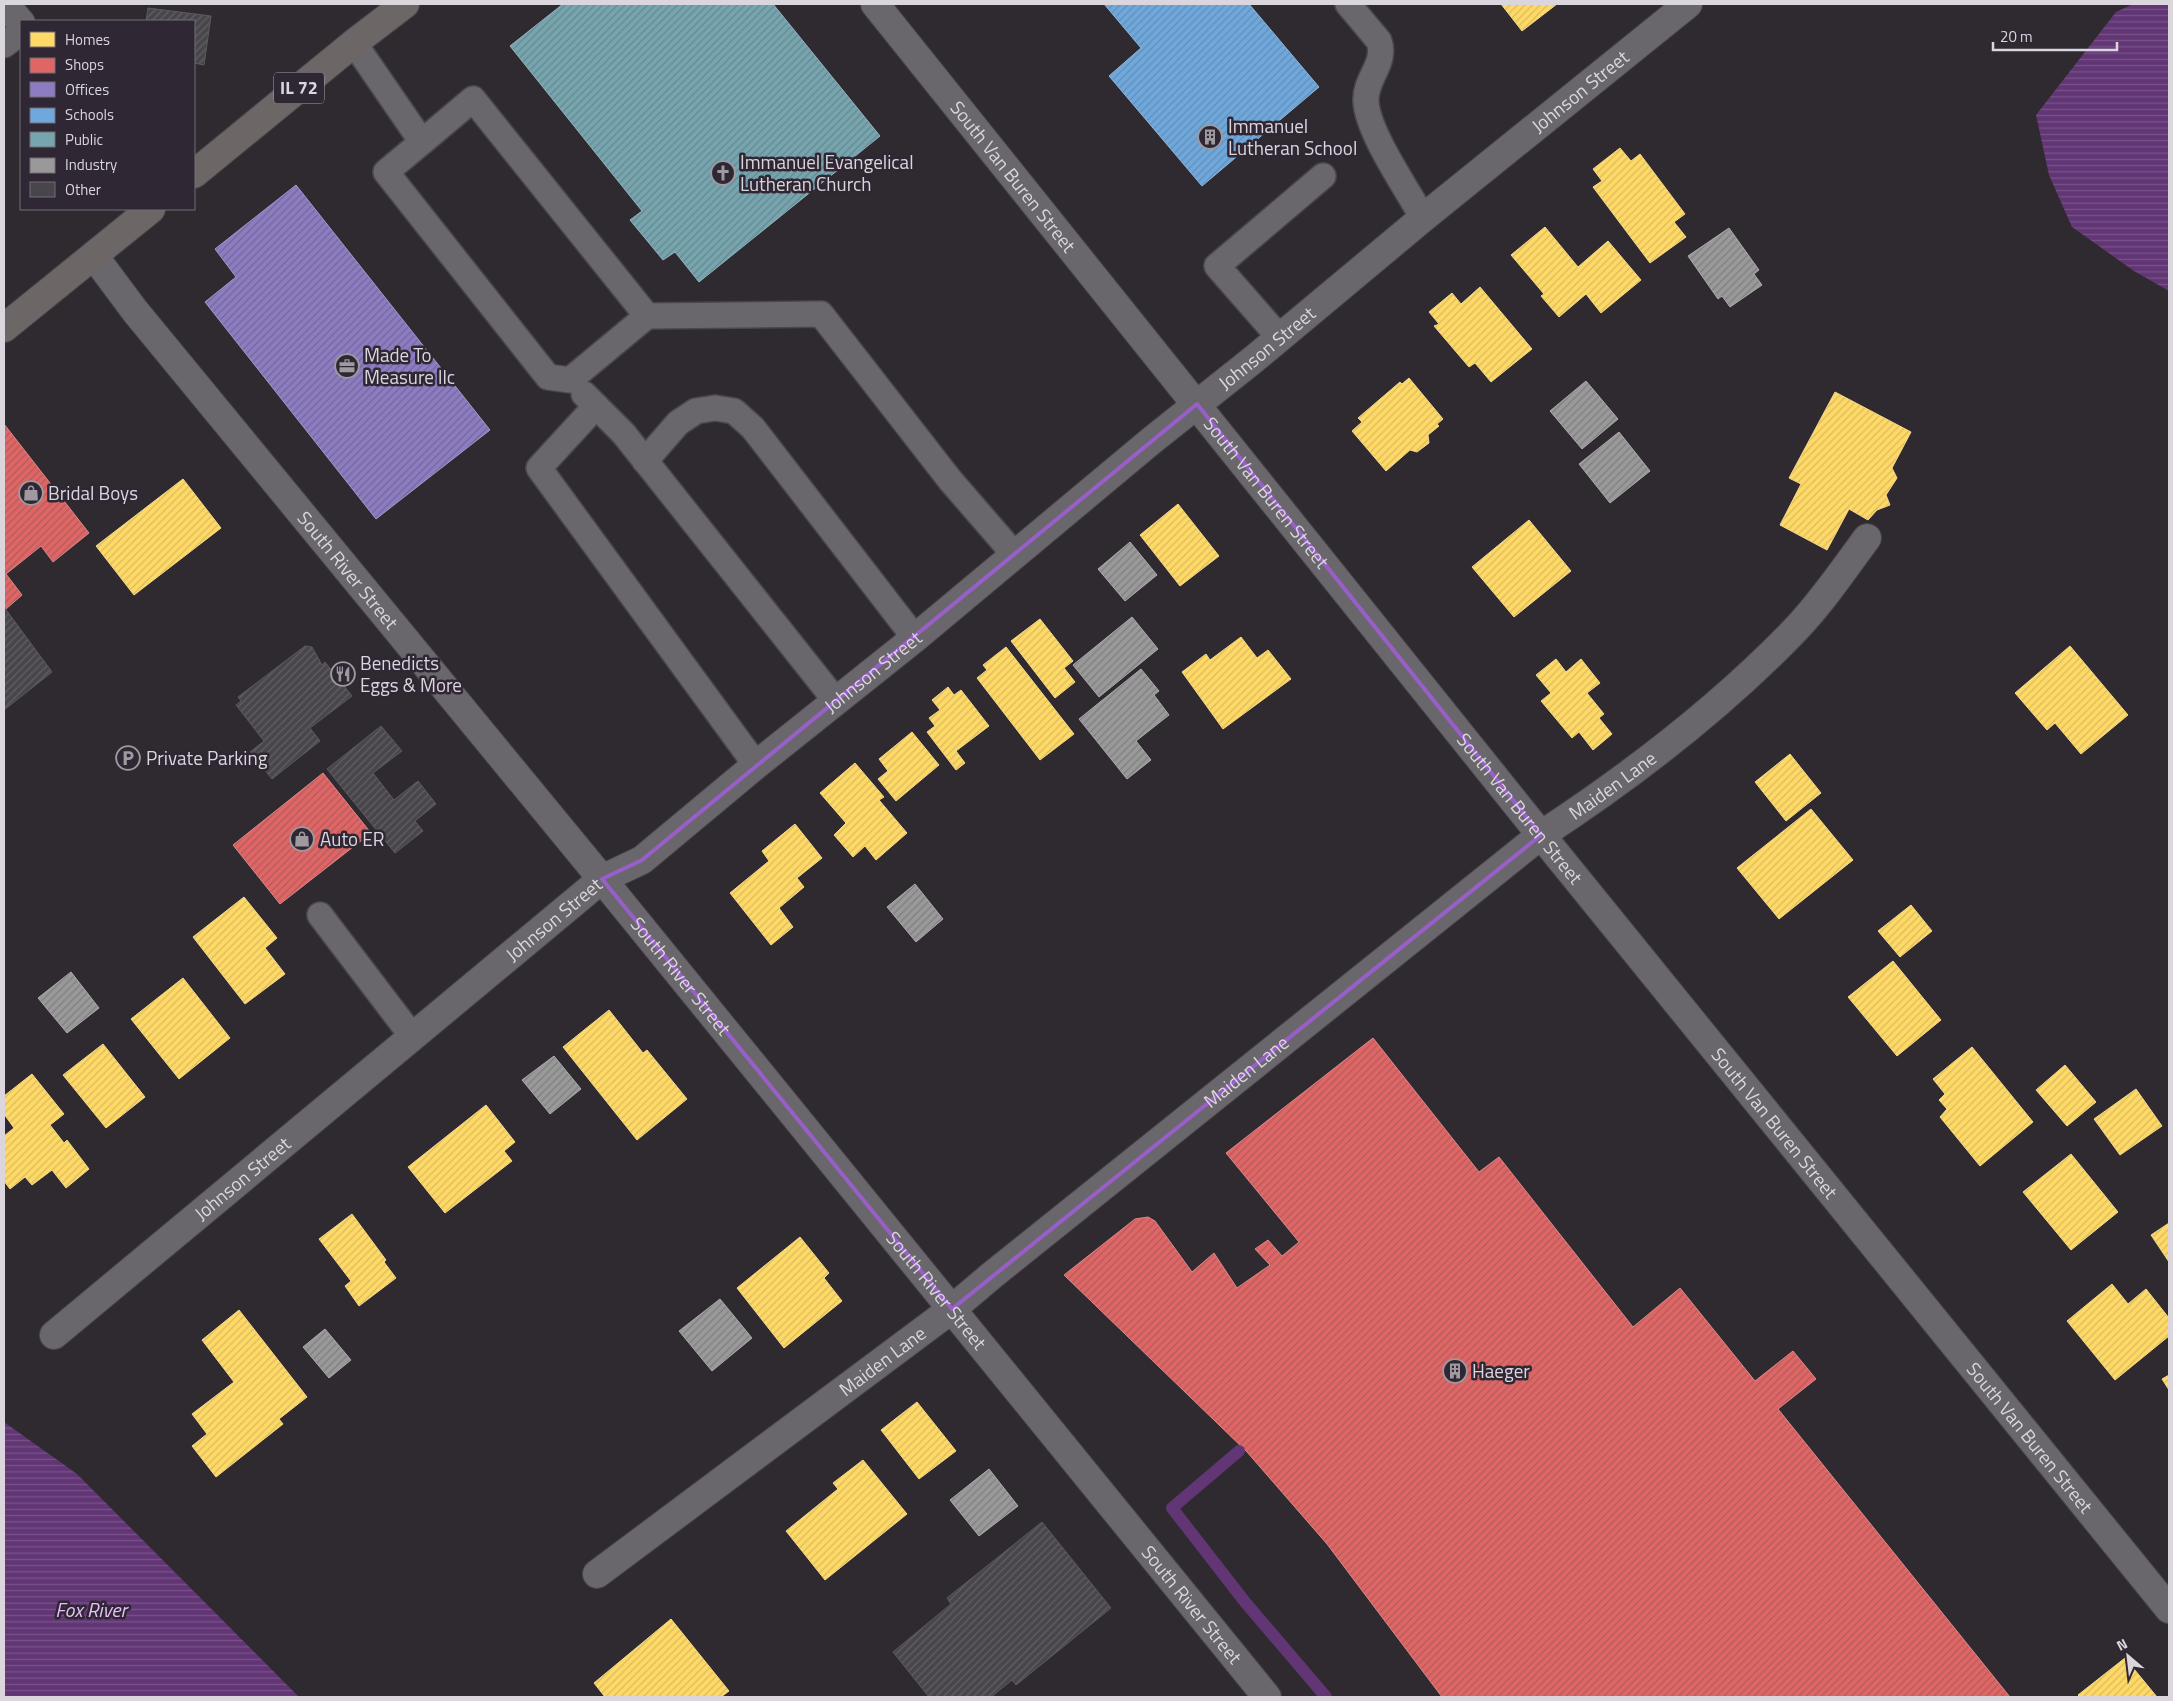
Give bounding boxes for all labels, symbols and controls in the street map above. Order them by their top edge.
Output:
legend [20,20,195,210]
scale bar [1993,20,2117,52]
text: 20 m [2000,25,2033,48]
text: Homes [65,28,110,51]
street label: Johnson Street [1525,42,1635,139]
text: Shops [65,53,104,76]
road number: IL 72 [274,73,324,104]
text: Offices [65,78,109,101]
street label: South Van Buren Street [944,94,1084,259]
text: Schools [65,103,114,126]
place label: Immanuel Lutheran School [1228,111,1357,162]
building icon: Immanuel Lutheran School [1197,124,1223,150]
text: Public [65,128,103,151]
place label: Immanuel Evangelical Lutheran Church [740,147,914,198]
text: Industry [65,153,117,176]
church icon: Immanuel Evangelical Lutheran Church [710,160,736,186]
text: Other [65,178,101,201]
street label: Johnson Street [1212,299,1322,396]
place label: Made To Measure llc [364,340,455,391]
office icon: Made To Measure llc [334,353,360,379]
street label: South Van Buren Street [1197,410,1337,575]
place label: Bridal Boys [48,478,138,507]
shop icon: Bridal Boys [18,480,44,506]
street label: South River Street [291,504,406,636]
street label: Johnson Street [817,623,928,720]
place label: Benedicts Eggs & More [360,648,462,699]
restaurant icon: Benedicts Eggs & More [330,661,356,687]
street label: South Van Buren Street [1450,726,1590,890]
place label: Private Parking [146,743,268,772]
street label: Maiden Lane [1562,743,1662,827]
parking icon: Private Parking [115,745,141,771]
place label: Auto ER [320,824,385,853]
shop icon: Auto ER [289,826,315,852]
street label: Johnson Street [499,870,608,968]
street label: South River Street [624,910,739,1042]
street label: Maiden Lane [1197,1028,1295,1114]
street label: South Van Buren Street [1705,1041,1846,1205]
street label: Johnson Street [187,1129,297,1227]
street label: South River Street [880,1224,994,1356]
street label: Maiden Lane [832,1318,932,1403]
street label: South Van Buren Street [1960,1355,2101,1519]
place label: Haeger [1472,1356,1530,1385]
building icon: Haeger [1442,1358,1468,1384]
street label: South River Street [1135,1539,1250,1670]
water label: Fox River [55,1594,129,1625]
north arrow [2103,1631,2153,1681]
text: N [2112,1633,2131,1656]

